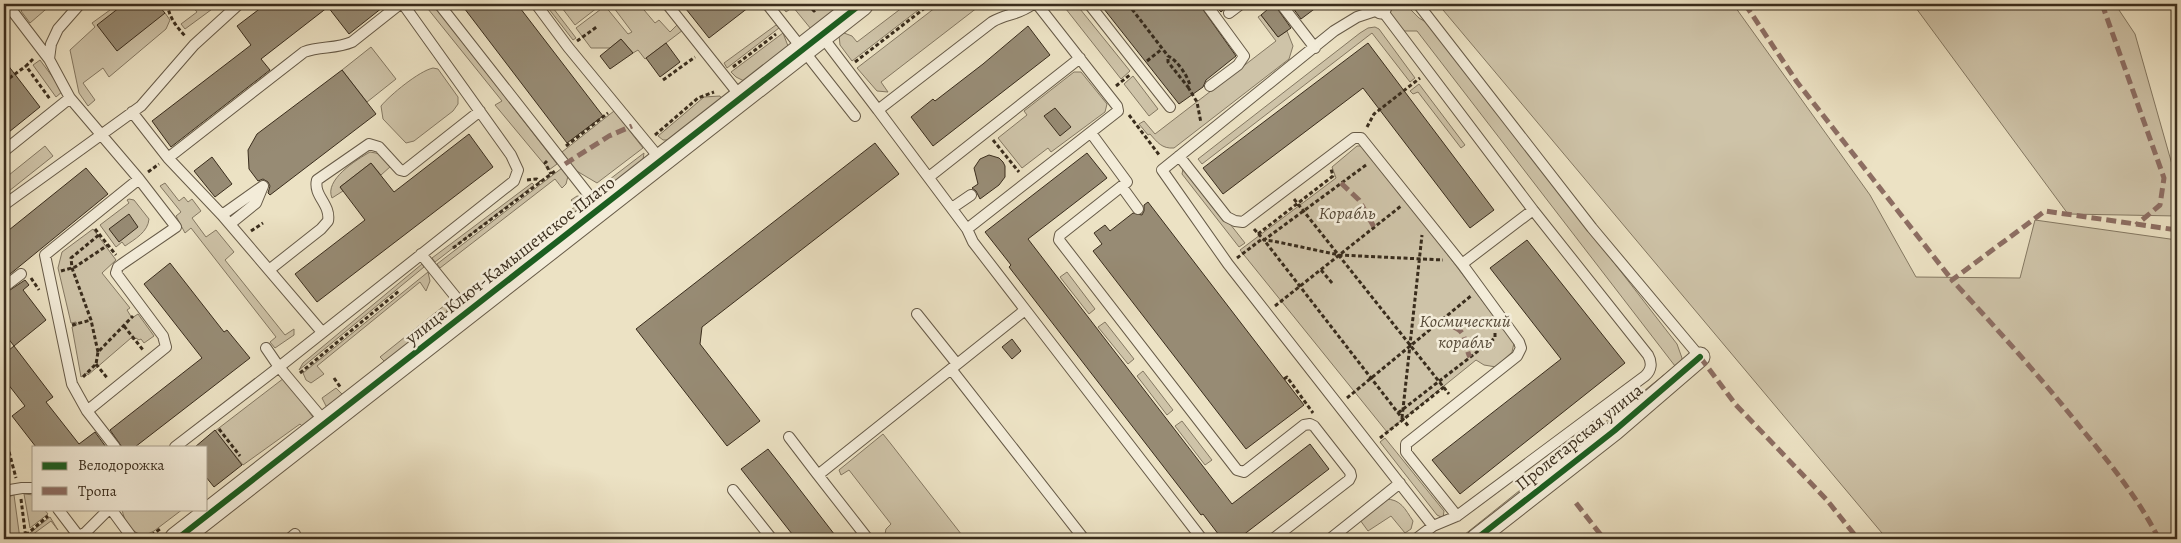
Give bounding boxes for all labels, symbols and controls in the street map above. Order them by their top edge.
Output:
street label: улица Ключ-Камышенское Плато [399,171,620,350]
park label: Корабль [1318,201,1376,225]
park label: Космический корабль [1419,309,1511,354]
street label: Пролетарская улица [1510,378,1648,496]
legend [32,446,208,510]
text: Велодорожка [78,455,165,475]
text: Тропа [78,481,117,501]

